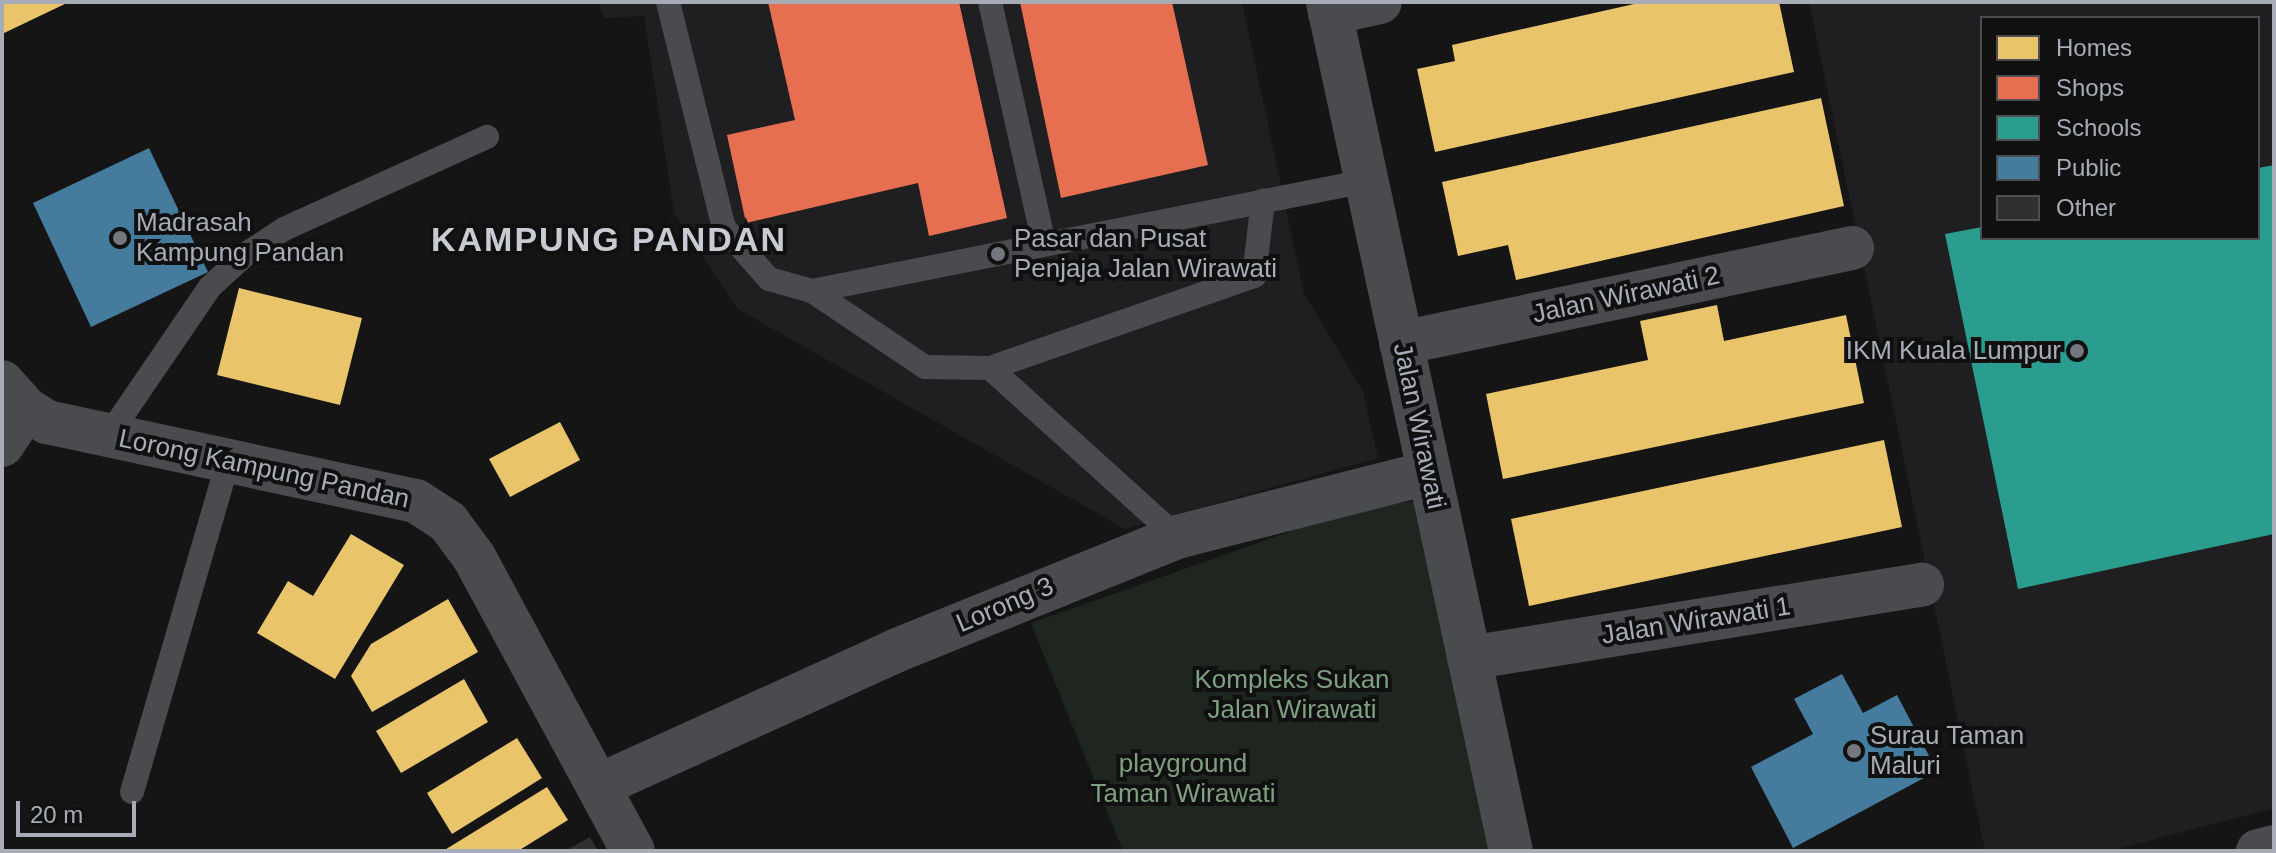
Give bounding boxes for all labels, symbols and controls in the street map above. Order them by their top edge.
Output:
legend [1980,16,2260,240]
text: Homes [2056,34,2132,61]
text: Shops [2056,74,2124,101]
text: Schools [2056,114,2141,141]
text: Public [2056,154,2121,181]
text: Other [2056,194,2116,221]
place label: Madrasah Kampung Pandan [136,207,344,268]
district label: KAMPUNG PANDAN [431,220,787,260]
place label: Pasar dan Pusat Penjaja Jalan Wirawati [1014,223,1277,284]
marker: Madrasah Kampung Pandan [111,229,129,247]
marker: Pasar dan Pusat Penjaja Jalan Wirawati [989,245,1007,263]
street label: Jalan Wirawati 2 [1529,260,1723,330]
place label: IKM Kuala Lumpur [1846,335,2061,367]
street label: Jalan Wirawati [1386,340,1452,512]
marker: IKM Kuala Lumpur [2068,342,2086,360]
street label: Lorong Kampung Pandan [116,423,412,515]
street label: Lorong 3 [952,571,1058,639]
street label: Jalan Wirawati 1 [1599,591,1793,651]
park label: Kompleks Sukan Jalan Wirawati [1194,664,1390,726]
place label: Surau Taman Maluri [1870,720,2025,782]
marker: Surau Taman Maluri [1845,742,1863,760]
park label: playground Taman Wirawati [1091,748,1275,810]
scale bar [20,785,140,835]
text: 20 m [30,801,83,828]

